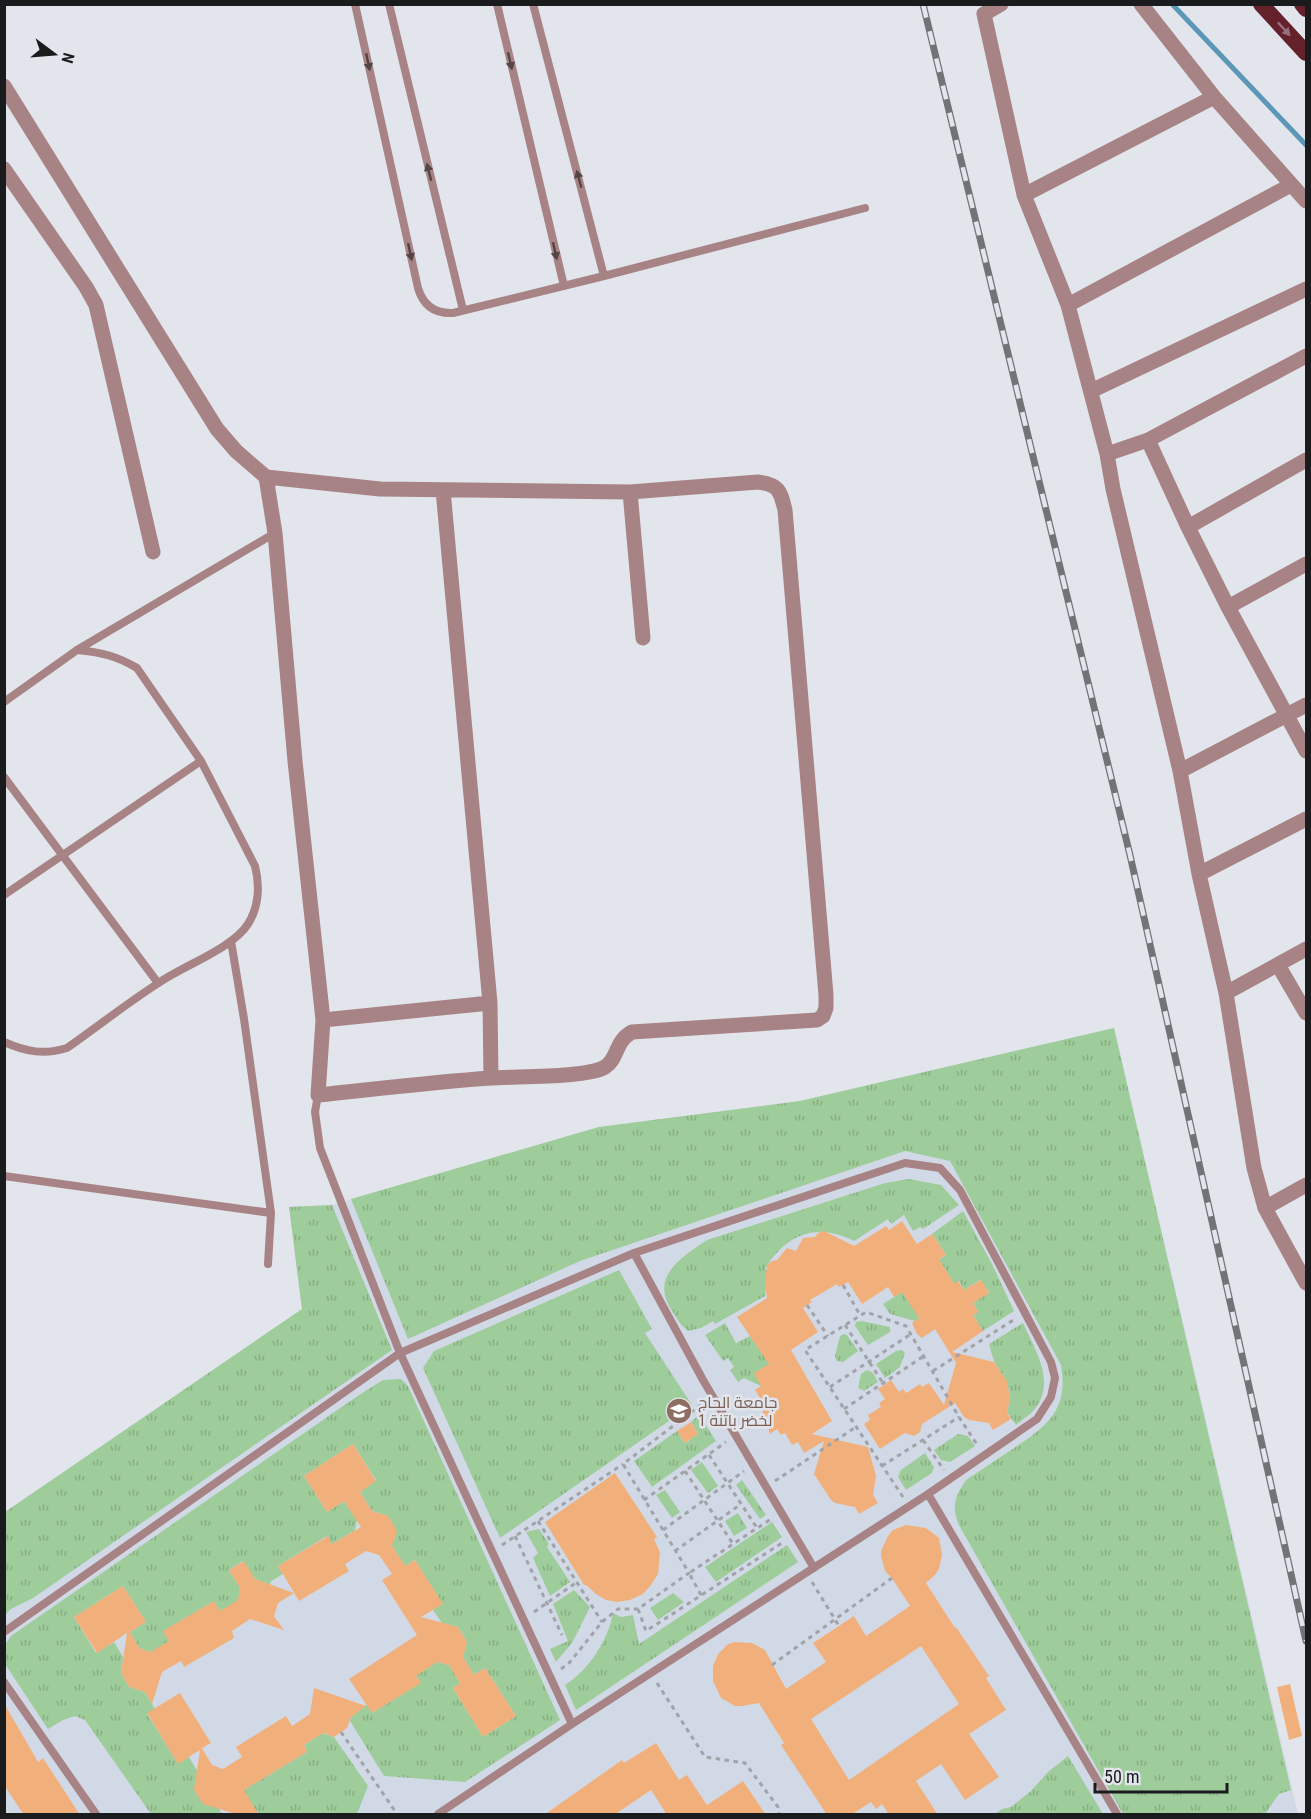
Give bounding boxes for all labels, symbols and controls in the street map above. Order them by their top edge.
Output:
one-way arrow [1276,21,1290,35]
north arrow [24,24,84,84]
text: N [57,51,78,65]
one-way arrow [364,52,373,71]
one-way arrow [506,52,516,71]
one-way arrow [424,162,434,181]
one-way arrow [573,170,583,188]
one-way arrow [551,242,561,260]
one-way arrow [406,243,415,262]
place label: جامعة الحاج لخضر باتنة 1 [698,1393,777,1430]
school or university icon: جامعة الحاج لخضر باتنة 1 [664,1396,694,1426]
scale bar [1095,1756,1227,1794]
text: 50 m [1104,1766,1139,1787]

